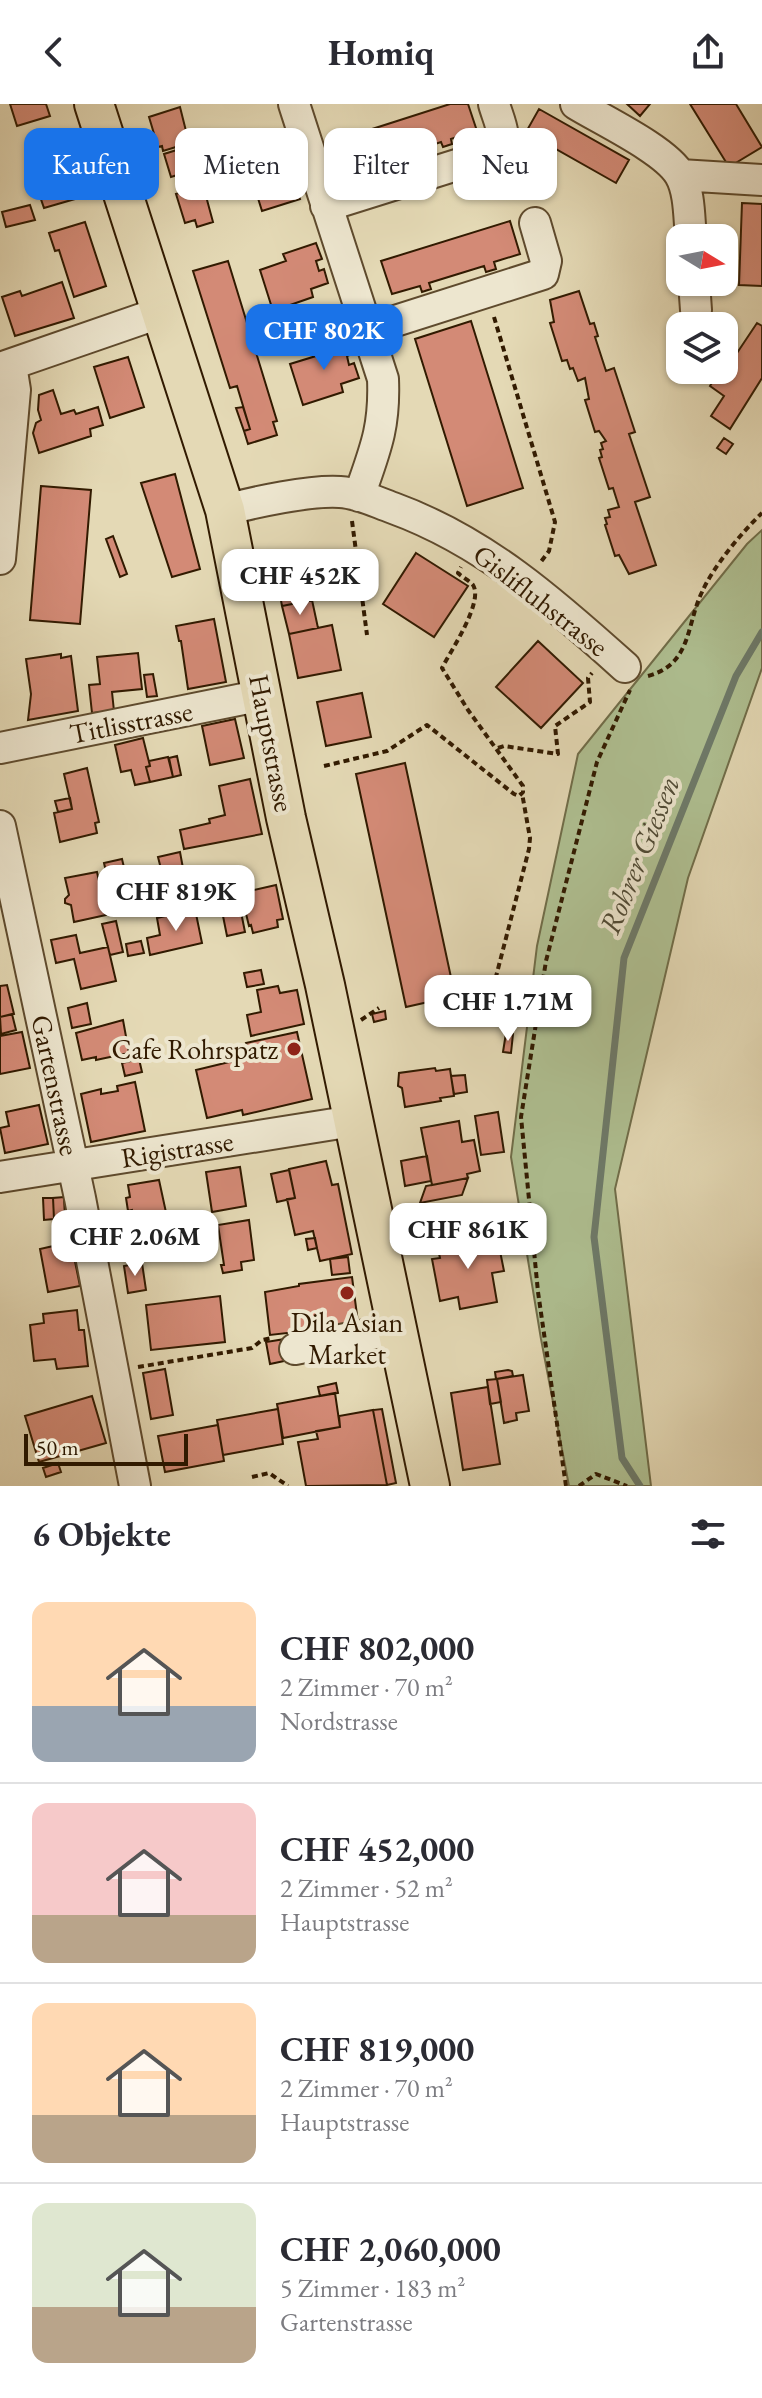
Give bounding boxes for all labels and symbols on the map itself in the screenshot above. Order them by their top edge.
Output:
north arrow [666,224,738,296]
pin: CHF 802K [241,304,407,372]
street label: Gislifluhstrasse [466,536,616,664]
pin: CHF 452K [217,549,383,617]
street label: Hauptstrasse [241,671,303,815]
street label: Titlisstrasse [67,692,196,752]
water label: Rohrer Giessen [590,770,688,940]
pin: CHF 819K [93,865,259,933]
pin: CHF 1.71M [416,975,600,1043]
street label: Gartenstrasse [24,1011,88,1159]
place label: Cafe Rohrspatz [112,1031,278,1067]
marker: Cafe Rohrspatz [285,1040,303,1058]
street label: Rigistrasse [118,1122,236,1176]
pin: CHF 861K [385,1203,551,1271]
pin: CHF 2.06M [43,1210,227,1278]
marker: Dila Asian Market [338,1284,356,1302]
place label: Dila Asian Market [291,1304,404,1372]
scale bar [24,1430,188,1466]

